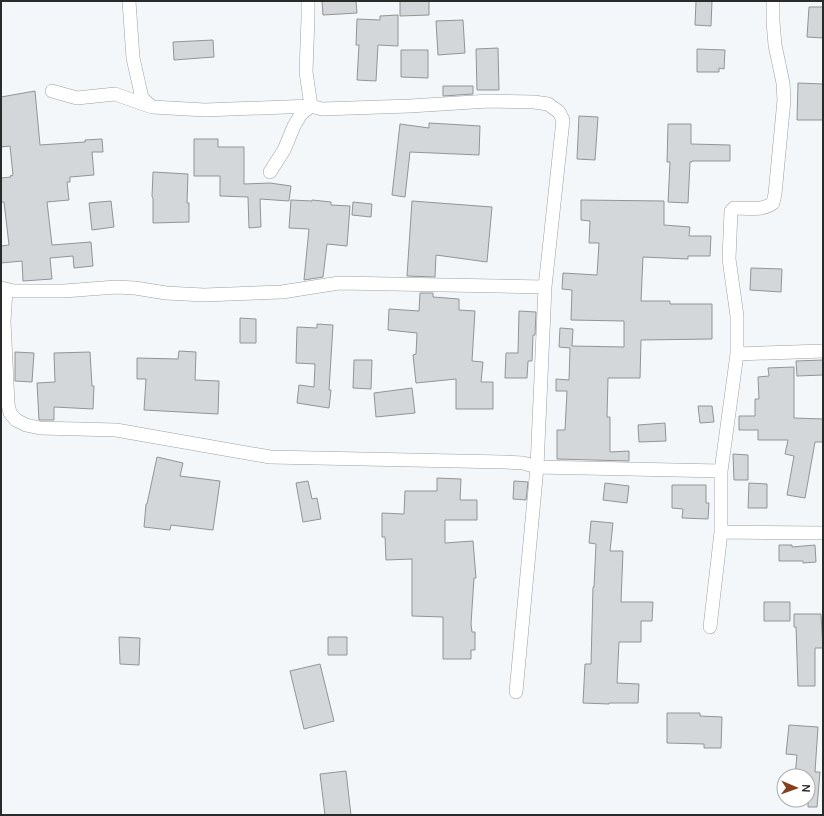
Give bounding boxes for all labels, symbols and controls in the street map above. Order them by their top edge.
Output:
north arrow [776,768,816,808]
text: N [799,784,814,793]

